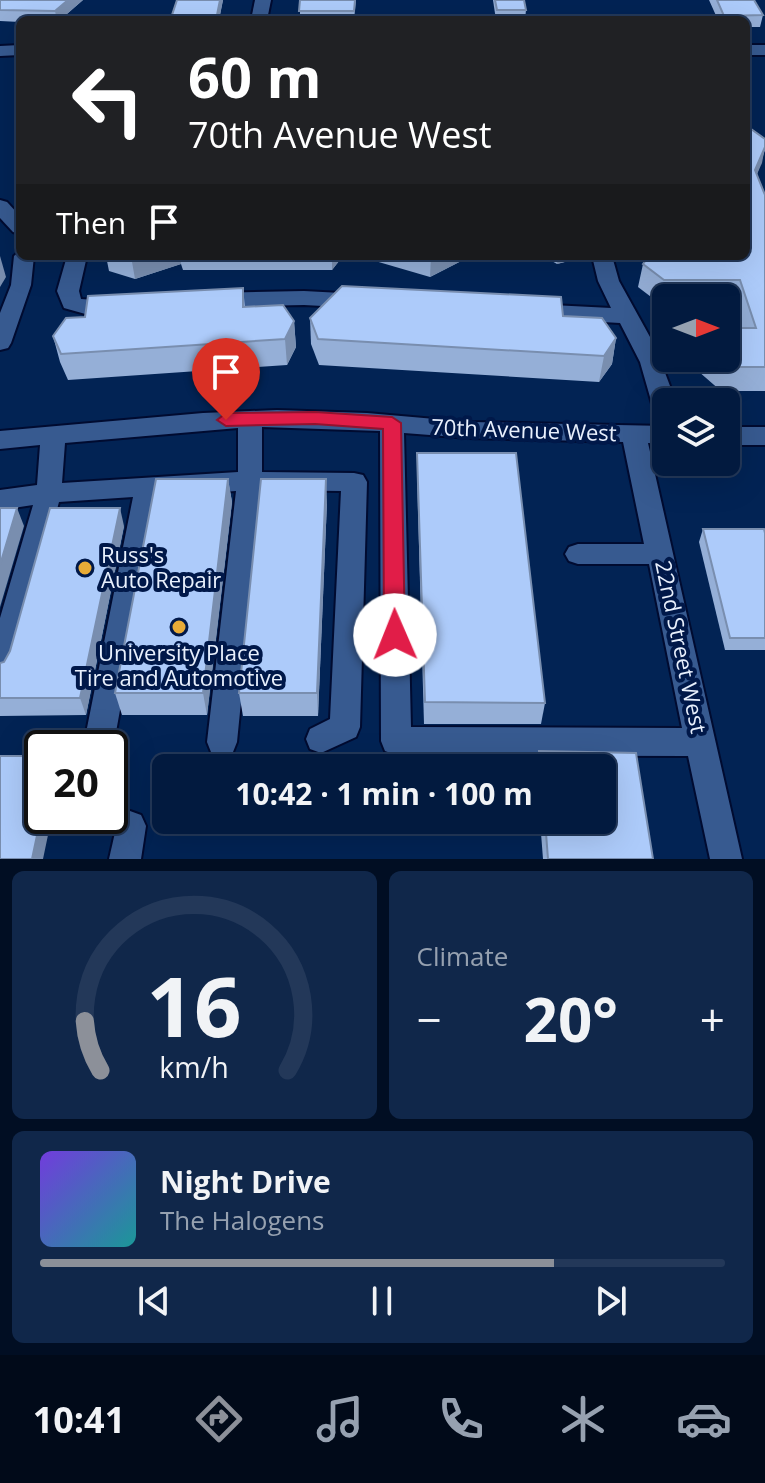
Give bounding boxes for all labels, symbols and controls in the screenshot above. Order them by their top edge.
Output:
text: 60 m [188,38,322,114]
icon: left [56,48,160,152]
text: 70th Avenue West [188,110,492,159]
icon: arrive [142,200,186,244]
text: Then [56,202,126,243]
north arrow [652,284,740,372]
map controls [652,284,740,476]
pin [192,338,260,420]
icon: arrive [204,350,248,394]
button: layers [652,388,740,476]
street label: 70th Avenue West [431,411,617,447]
place label: Russ's Auto Repair [101,539,221,594]
street label: 22nd Street West [649,558,715,736]
marker: Russ's Auto Repair [76,559,94,577]
position arrow [353,593,437,677]
marker: University Place Tire and Automotive [170,618,188,636]
place label: University Place Tire and Automotive [75,637,283,692]
speed limit sign: 20 [24,730,128,834]
text: 10:42 · 1 min · 100 m [235,773,533,814]
text: Climate [417,938,508,974]
text: 16 [147,948,242,1061]
text: 20° [524,978,618,1060]
text: − [417,989,442,1049]
text: + [700,989,725,1049]
text: km/h [160,1047,229,1086]
text: Night Drive [160,1161,331,1202]
text: The Halogens [160,1202,325,1238]
icon: previous [132,1279,176,1323]
icon: pause [360,1279,404,1323]
icon: next [589,1279,633,1323]
icon: directions [191,1391,247,1447]
icon: music [312,1391,368,1447]
icon: phone [433,1391,489,1447]
icon: climate [555,1391,611,1447]
icon: car [676,1391,732,1447]
text: 10:41 [33,1395,125,1444]

